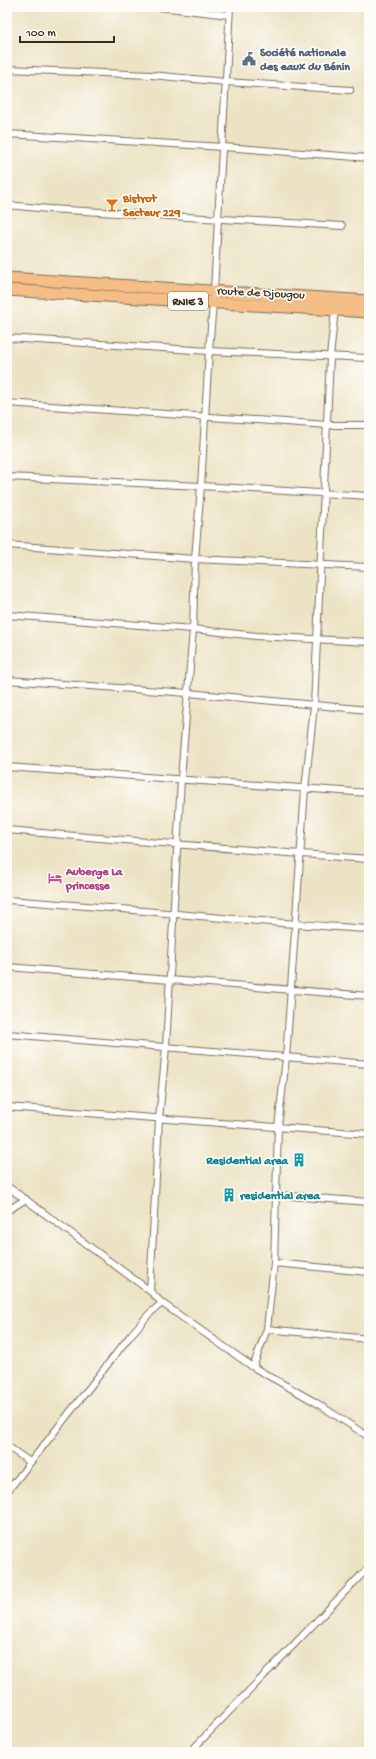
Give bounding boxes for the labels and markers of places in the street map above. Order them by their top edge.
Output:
place label: Société nationale des eaux du Bénin [260,47,350,75]
public building icon: Société nationale des eaux du Bénin [241,51,257,67]
place label: Bistrot Secteur 229 [122,193,181,221]
bar icon: Bistrot Secteur 229 [104,197,120,213]
place label: Auberge La princesse [65,866,124,894]
hotel icon: Auberge La princesse [47,870,63,886]
building icon: Residential area [291,1152,307,1168]
place label: Residential area [205,1155,289,1169]
building icon: residential area [221,1187,237,1203]
place label: residential area [239,1190,321,1204]

